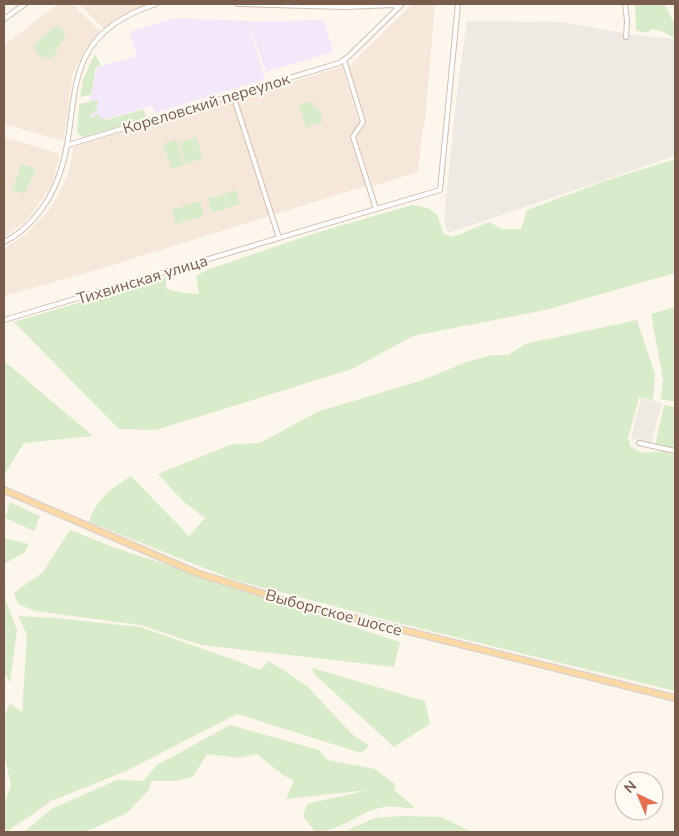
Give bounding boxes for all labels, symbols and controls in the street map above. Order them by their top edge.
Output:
street label: Кореловский переулок [120,68,293,140]
street label: Тихвинская улица [74,250,210,310]
street label: Выборгское шоссе [263,584,404,642]
north arrow [614,771,664,821]
text: N [620,777,641,797]

